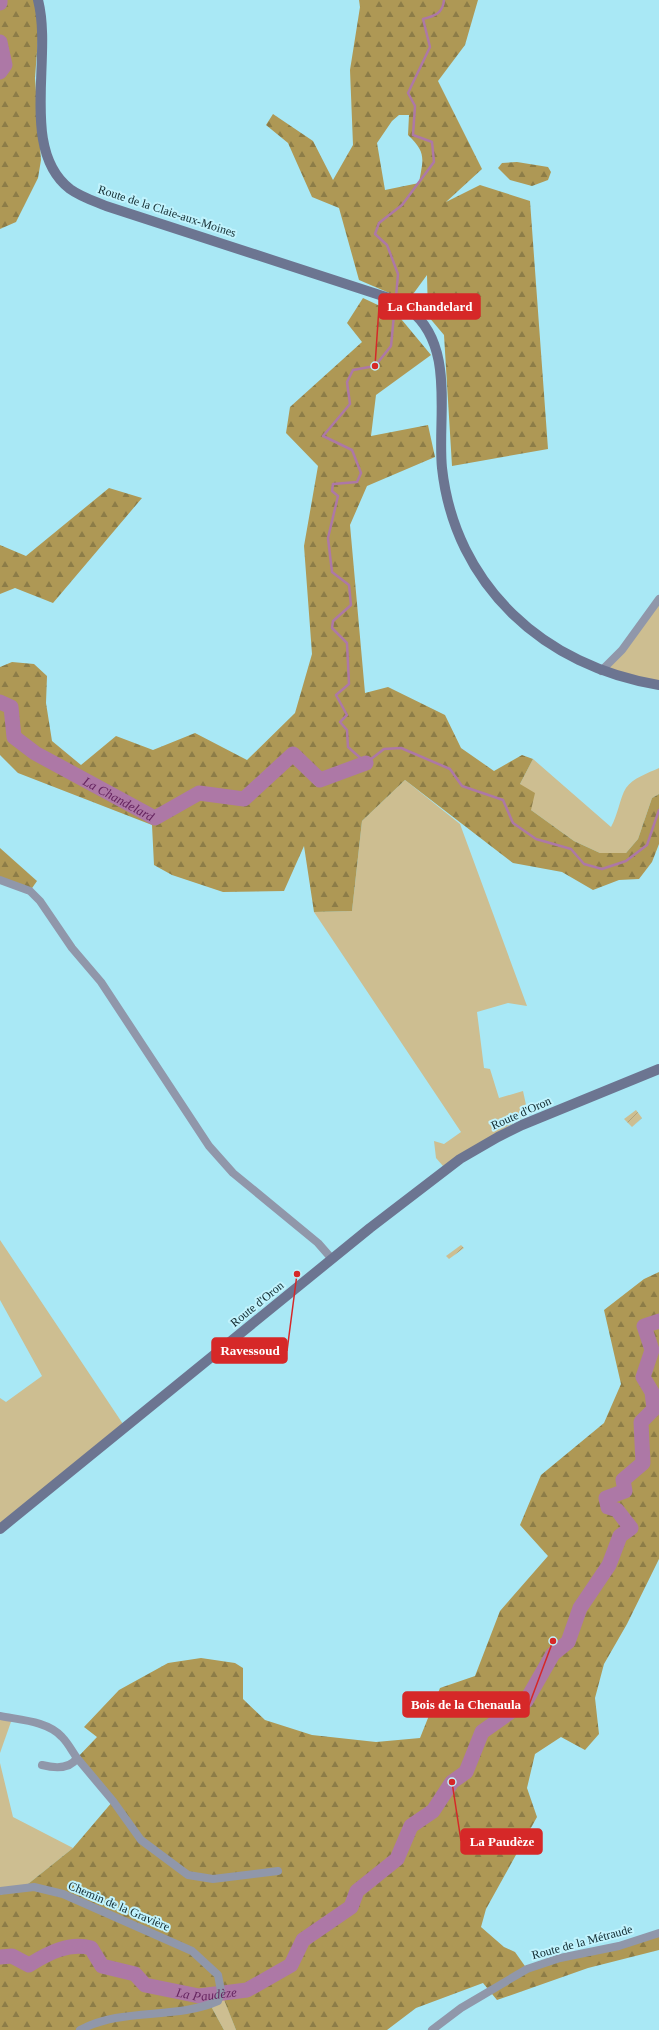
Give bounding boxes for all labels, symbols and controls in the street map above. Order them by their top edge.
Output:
street label: Route de la Claie-aux-Moines [96,182,238,240]
callout: La Chandelard [379,294,480,319]
text: La Chandelard [388,299,473,314]
water label: La Chandelard [80,773,157,824]
street label: Route d'Oron [489,1093,553,1133]
street label: Route d'Oron [228,1278,286,1330]
callout: Ravessoud [212,1338,287,1363]
text: Ravessoud [220,1343,280,1358]
callout: Bois de la Chenaula [403,1692,529,1717]
text: Bois de la Chenaula [411,1697,522,1712]
callout: La Paudèze [461,1829,542,1854]
text: La Paudèze [470,1834,535,1849]
street label: Chemin de la Gravière [66,1878,172,1934]
street label: Route de la Métraude [530,1922,634,1962]
water label: La Paudèze [174,1984,238,2004]

